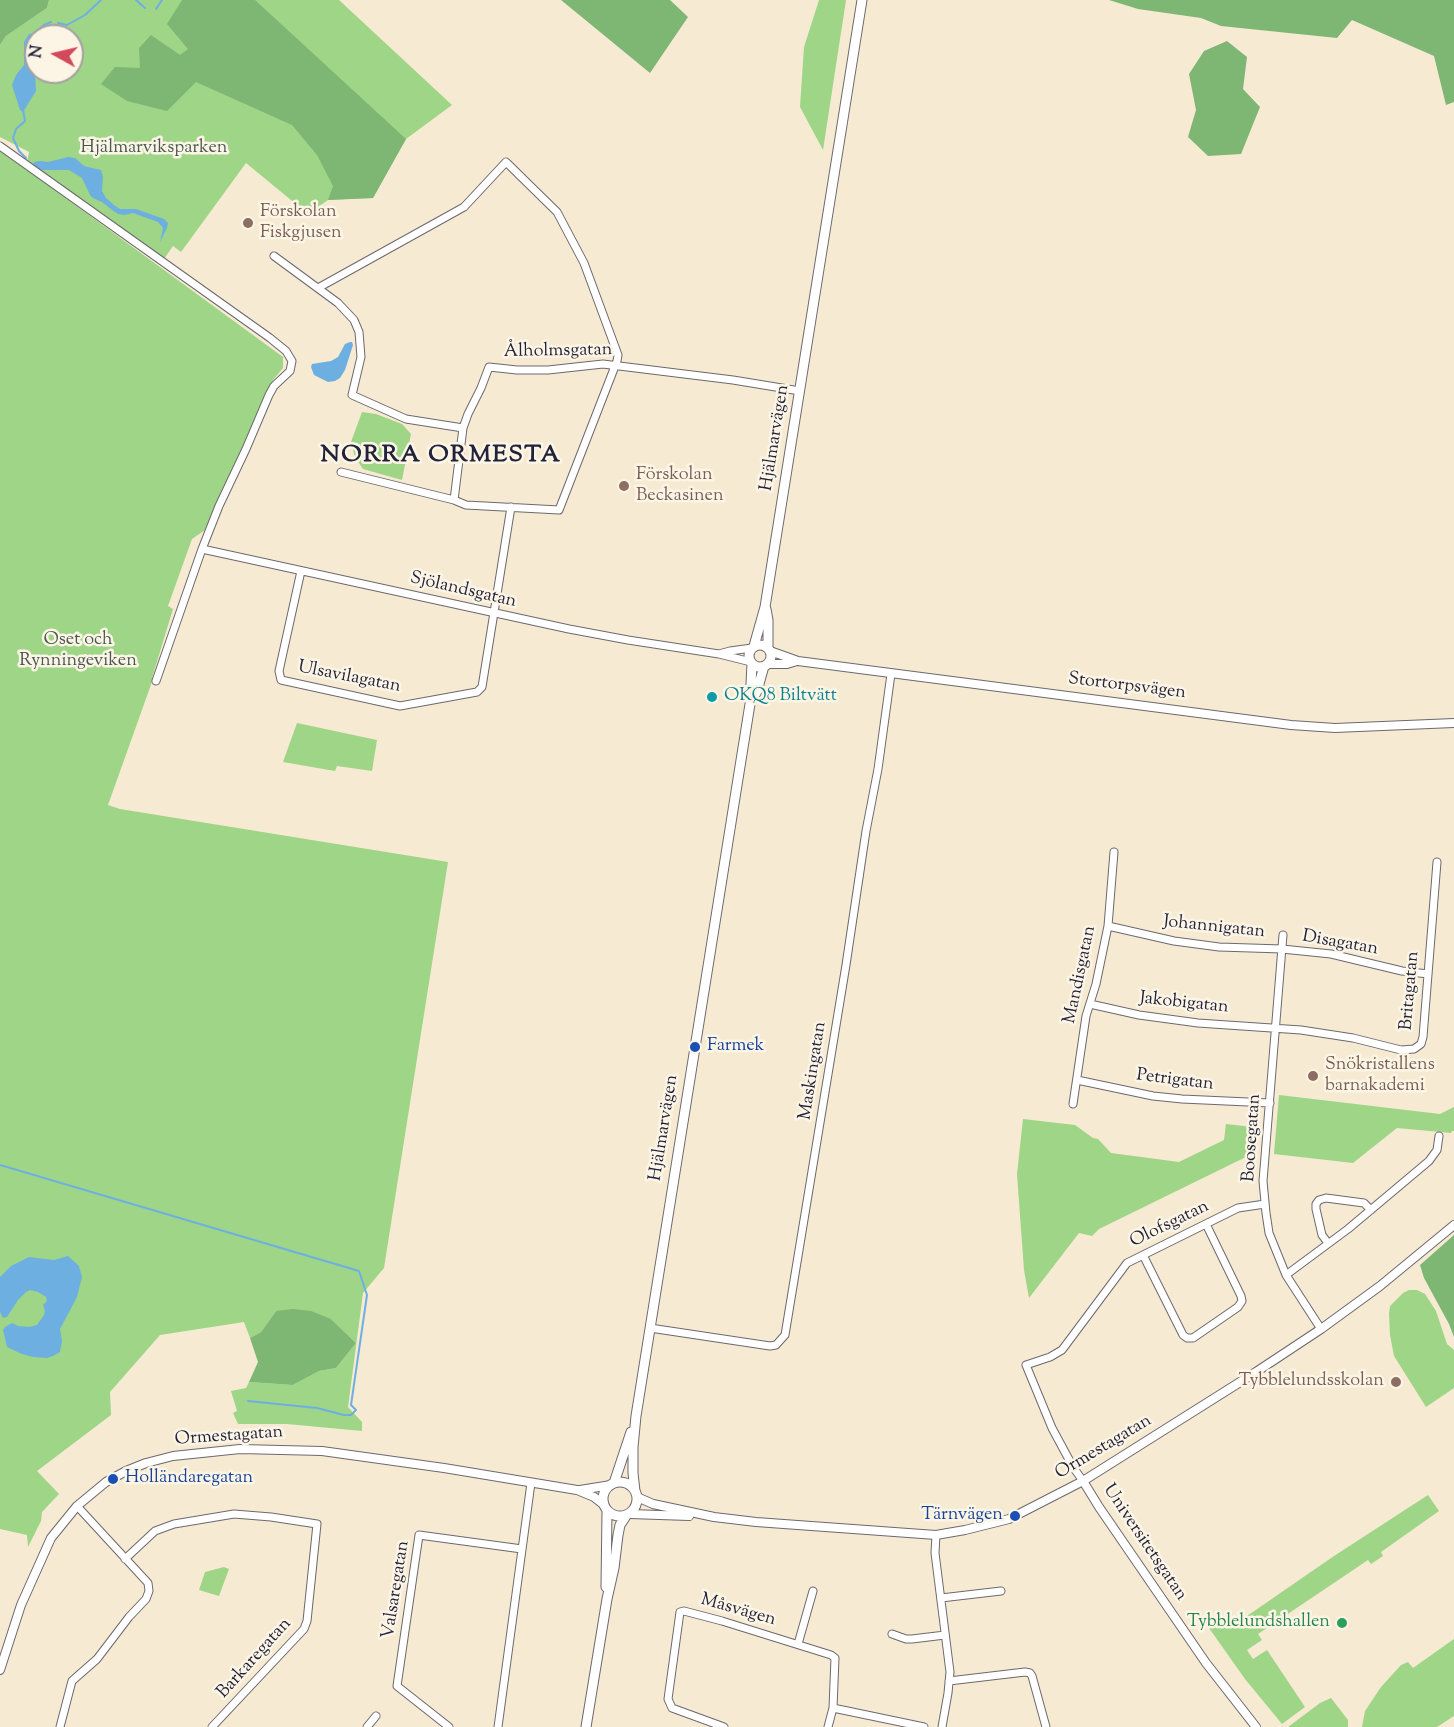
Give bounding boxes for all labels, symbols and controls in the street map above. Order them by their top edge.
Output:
north arrow [24,24,84,84]
text: N [25,44,50,60]
park label: Hjälmarviksparken [81,138,227,160]
place label: Förskolan Fiskgjusen [260,202,342,244]
marker: Förskolan Fiskgjusen [241,216,255,230]
street label: Ålholmsgatan [503,340,613,364]
street label: Hjälmarvägen [757,383,795,493]
district label: NORRA ORMESTA [321,443,561,471]
place label: Förskolan Beckasinen [636,465,724,508]
marker: Förskolan Beckasinen [617,479,631,493]
street label: Sjölandsgatan [408,568,518,614]
park label: Oset och Rynningeviken [19,630,137,672]
street label: Ulsavilagatan [296,657,402,699]
street label: Stortorpsvägen [1067,669,1187,705]
place label: OKQ8 Biltvätt [724,686,837,708]
marker: OKQ8 Biltvätt [705,690,719,704]
street label: Johannigatan [1162,912,1266,944]
street label: Mandisgatan [1060,924,1102,1026]
street label: Disagatan [1300,927,1380,961]
street label: Britagatan [1397,951,1425,1031]
street label: Jakobigatan [1138,989,1230,1019]
street label: Maskingatan [796,1020,832,1122]
place label: Farmek [707,1036,764,1058]
marker: Farmek [688,1040,702,1054]
place label: Snökristallens barnakademi [1325,1055,1435,1098]
street label: Petrigatan [1135,1066,1215,1096]
marker: Snökristallens barnakademi [1306,1069,1320,1083]
street label: Hjälmarvägen [646,1073,684,1183]
street label: Boosegatan [1239,1093,1267,1183]
street label: Olofsgatan [1127,1197,1213,1253]
place label: Tybblelundsskolan [1238,1371,1384,1393]
marker: Tybblelundsskolan [1389,1375,1403,1389]
street label: Ormestagatan [1052,1411,1156,1485]
street label: Ormestagatan [174,1422,284,1452]
place label: Holländaregatan [125,1468,253,1490]
marker: Holländaregatan [106,1472,120,1486]
street label: Universitetsgatan [1097,1481,1191,1605]
place label: Tärnvägen [921,1505,1003,1527]
marker: Tärnvägen [1008,1509,1022,1523]
street label: Valsaregatan [379,1539,415,1641]
street label: Måsvägen [698,1590,778,1632]
place label: Tybblelundshallen [1187,1612,1330,1634]
street label: Barkaregatan [213,1614,297,1704]
marker: Tybblelundshallen [1335,1616,1349,1630]

